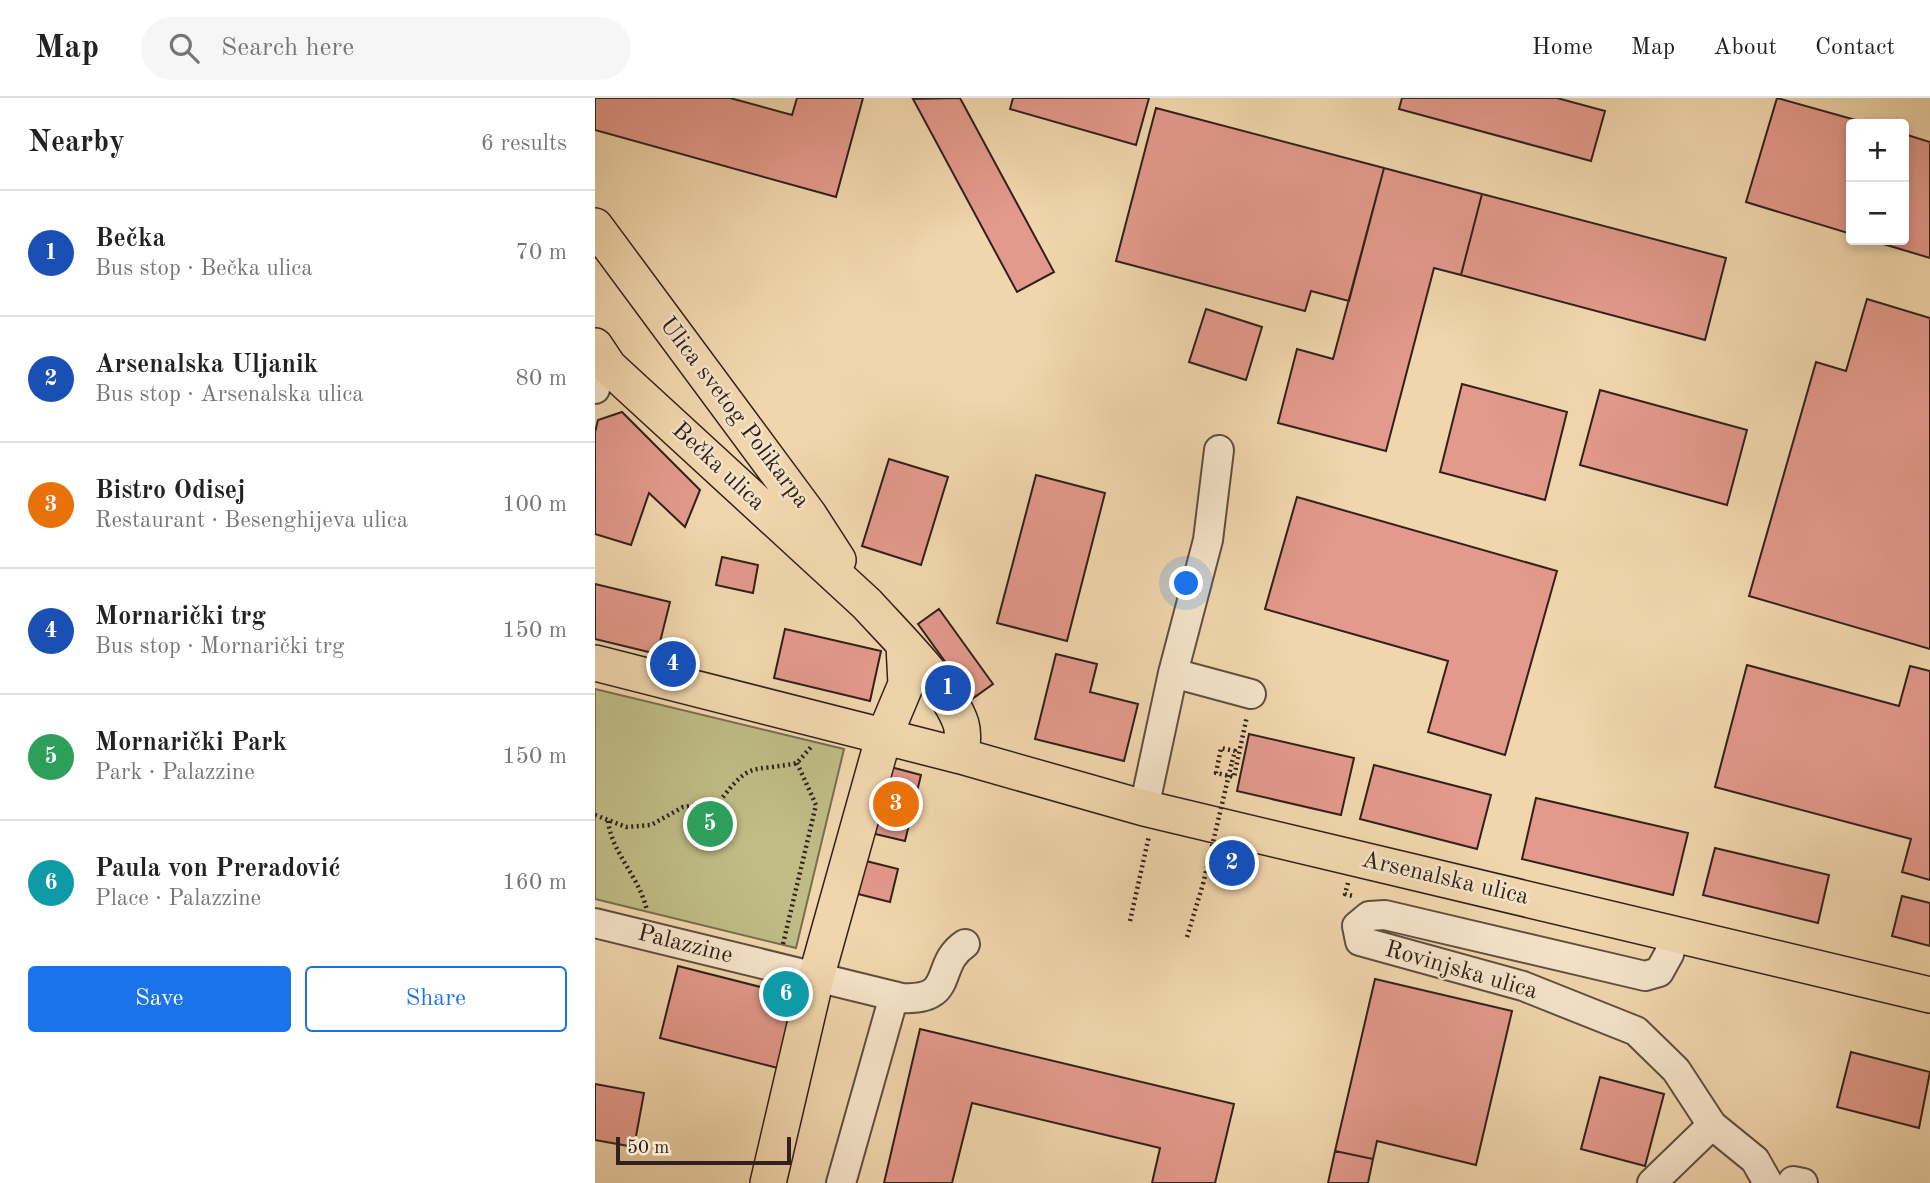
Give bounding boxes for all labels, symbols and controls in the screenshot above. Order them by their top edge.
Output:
search box [141,17,631,80]
icon: search [165,29,203,67]
text: Map [35,32,99,65]
text: Search here [221,35,354,61]
text: Home [1532,36,1593,60]
text: Map [1631,36,1675,60]
text: About [1713,36,1777,60]
text: Contact [1815,36,1895,60]
map controls [1846,119,1909,245]
button: + [1846,119,1909,182]
text: Nearby [28,128,125,158]
text: 6 results [481,132,567,155]
button: − [1846,182,1909,245]
text: Bečka [95,226,166,252]
text: 1 [44,241,58,264]
text: 70 m [516,241,567,264]
text: Bus stop · Bečka ulica [95,257,313,280]
street label: Ulica svetog Polikarpa [655,313,814,513]
text: Arsenalska Uljanik [95,352,318,378]
text: 2 [44,367,58,390]
text: 80 m [516,367,567,390]
text: Bus stop · Arsenalska ulica [95,383,364,406]
street label: Bečka ulica [667,418,769,516]
text: Bistro Odisej [95,478,245,504]
text: 3 [44,493,58,516]
text: 100 m [502,493,567,516]
text: Restaurant · Besenghijeva ulica [95,509,408,532]
your location [1169,566,1203,600]
text: Mornarički trg [95,604,266,630]
text: 4 [44,619,58,642]
text: 150 m [502,619,567,642]
text: Bus stop · Mornarički trg [95,635,344,658]
pin: 4 [650,638,696,690]
pin: 1 [925,662,971,714]
text: Mornarički Park [95,730,287,756]
text: 5 [44,745,58,768]
text: 150 m [502,745,567,768]
text: Park · Palazzine [95,761,255,784]
pin: 3 [873,778,919,830]
pin: 5 [687,798,733,850]
pin: 2 [1209,837,1255,889]
street label: Arsenalska ulica [1359,848,1531,910]
text: Paula von Preradović [95,856,341,882]
text: 6 [44,871,58,894]
text: 160 m [502,871,567,894]
text: Place · Palazzine [95,887,261,910]
street label: Palazzine [635,922,735,968]
street label: Rovinjska ulica [1382,938,1540,1004]
button: Save [28,966,291,1032]
button: Share [305,966,567,1032]
pin: 6 [763,968,809,1020]
scale bar [616,1134,791,1166]
text: 50 m [627,1139,669,1158]

